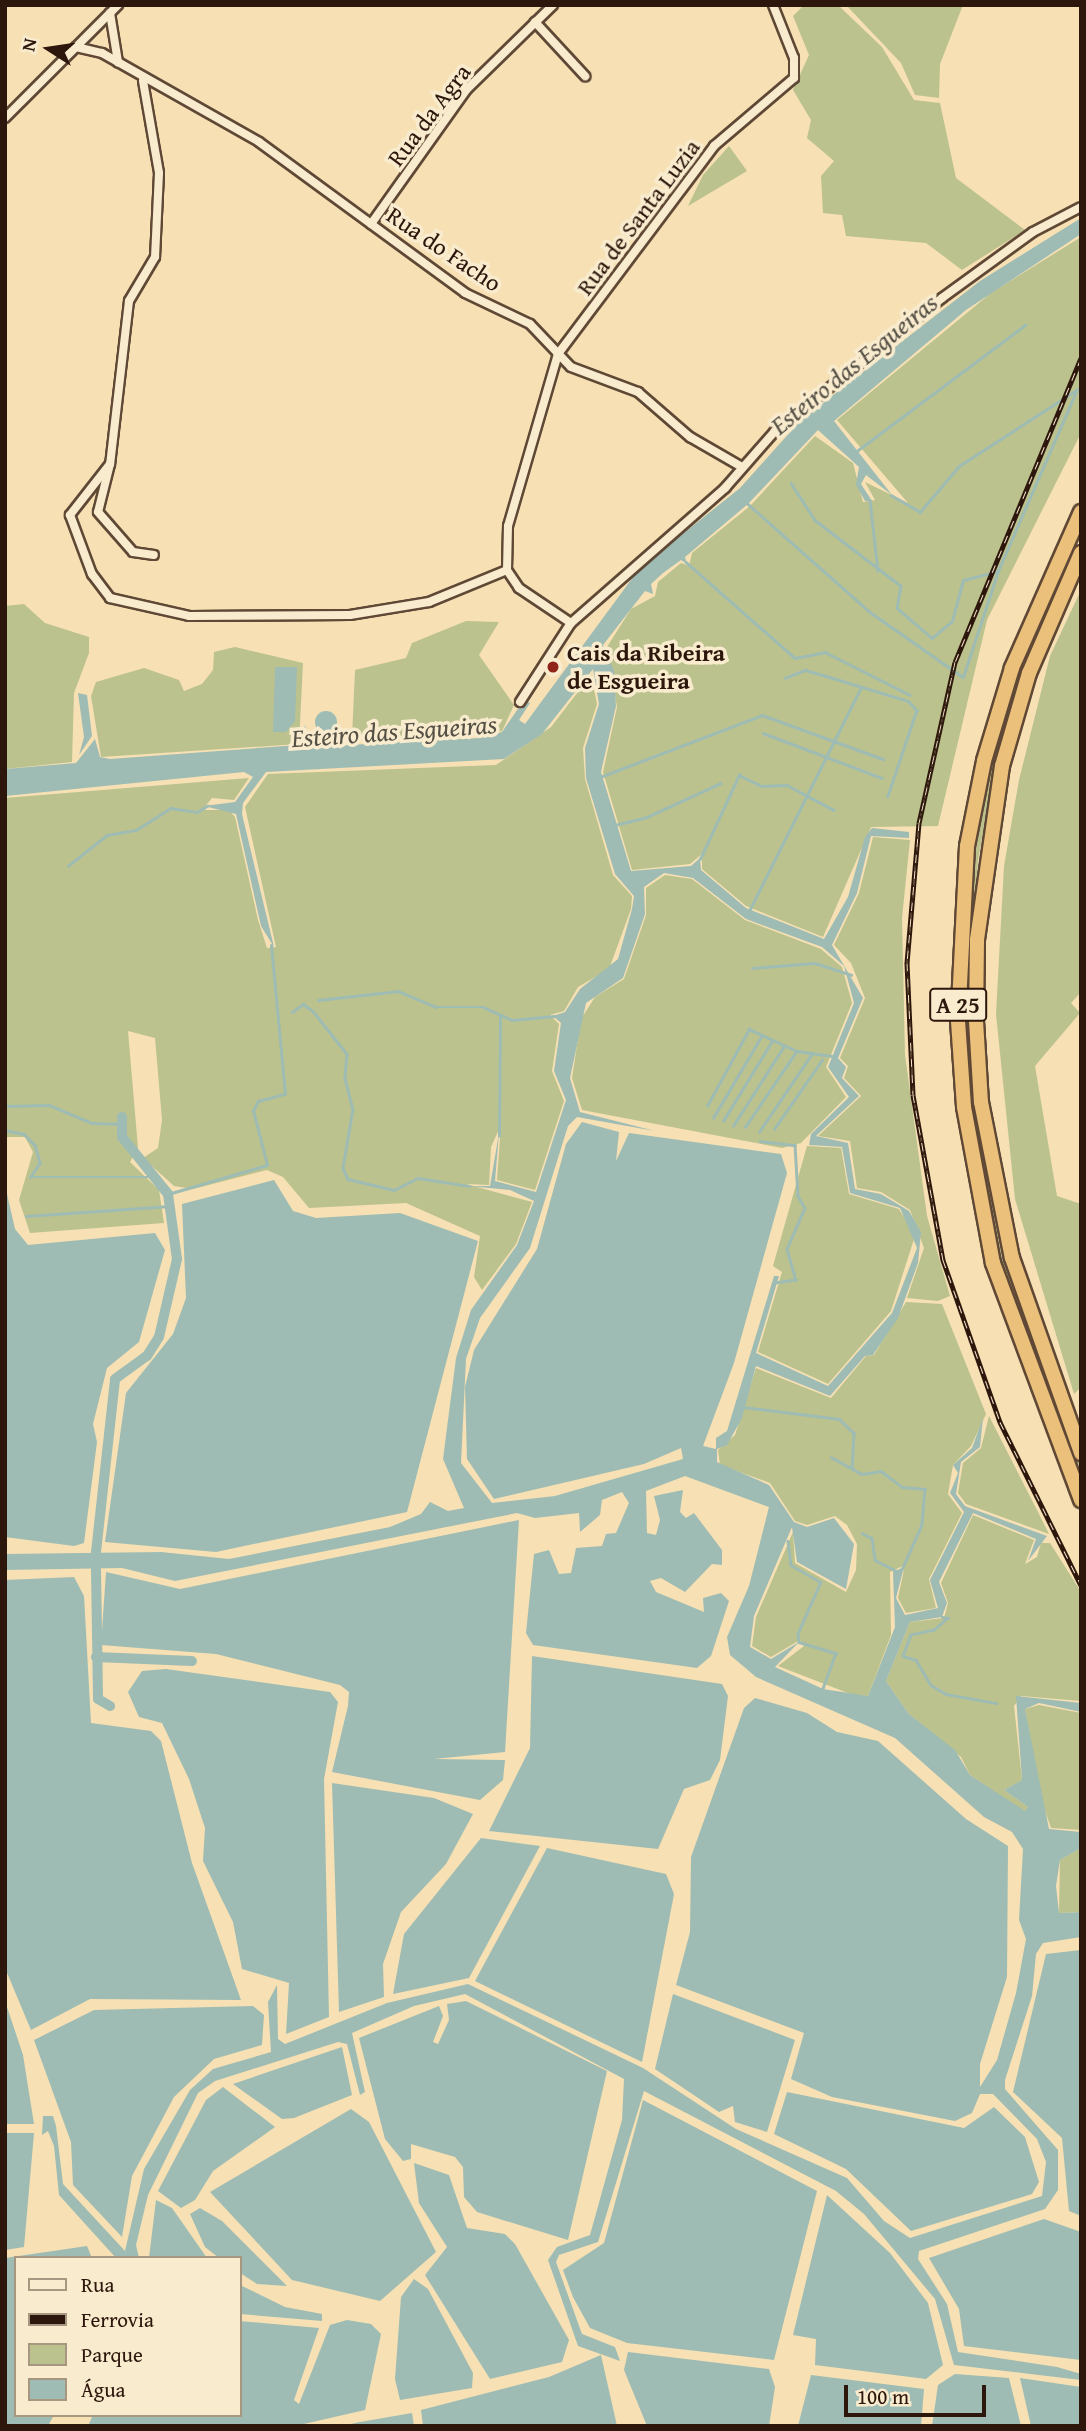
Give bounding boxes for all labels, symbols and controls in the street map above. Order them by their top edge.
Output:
north arrow [14,14,84,84]
text: N [13,36,43,54]
street label: Rua da Agra [381,58,477,172]
street label: Rua de Santa Luzia [570,133,706,301]
street label: Rua do Facho [381,200,507,298]
water label: Esteiro das Esgueiras [764,287,944,441]
place label: Cais da Ribeira de Esgueira [567,639,725,695]
marker: Cais da Ribeira de Esgueira [545,659,561,675]
water label: Esteiro das Esgueiras [290,708,498,754]
road number: A 25 [928,986,988,1024]
legend [14,2256,242,2417]
text: Rua [81,2269,114,2300]
text: Ferrovia [81,2304,154,2335]
text: Parque [81,2339,143,2370]
scale bar [848,2372,990,2416]
text: Água [81,2374,125,2405]
text: 100 m [857,2381,909,2412]

